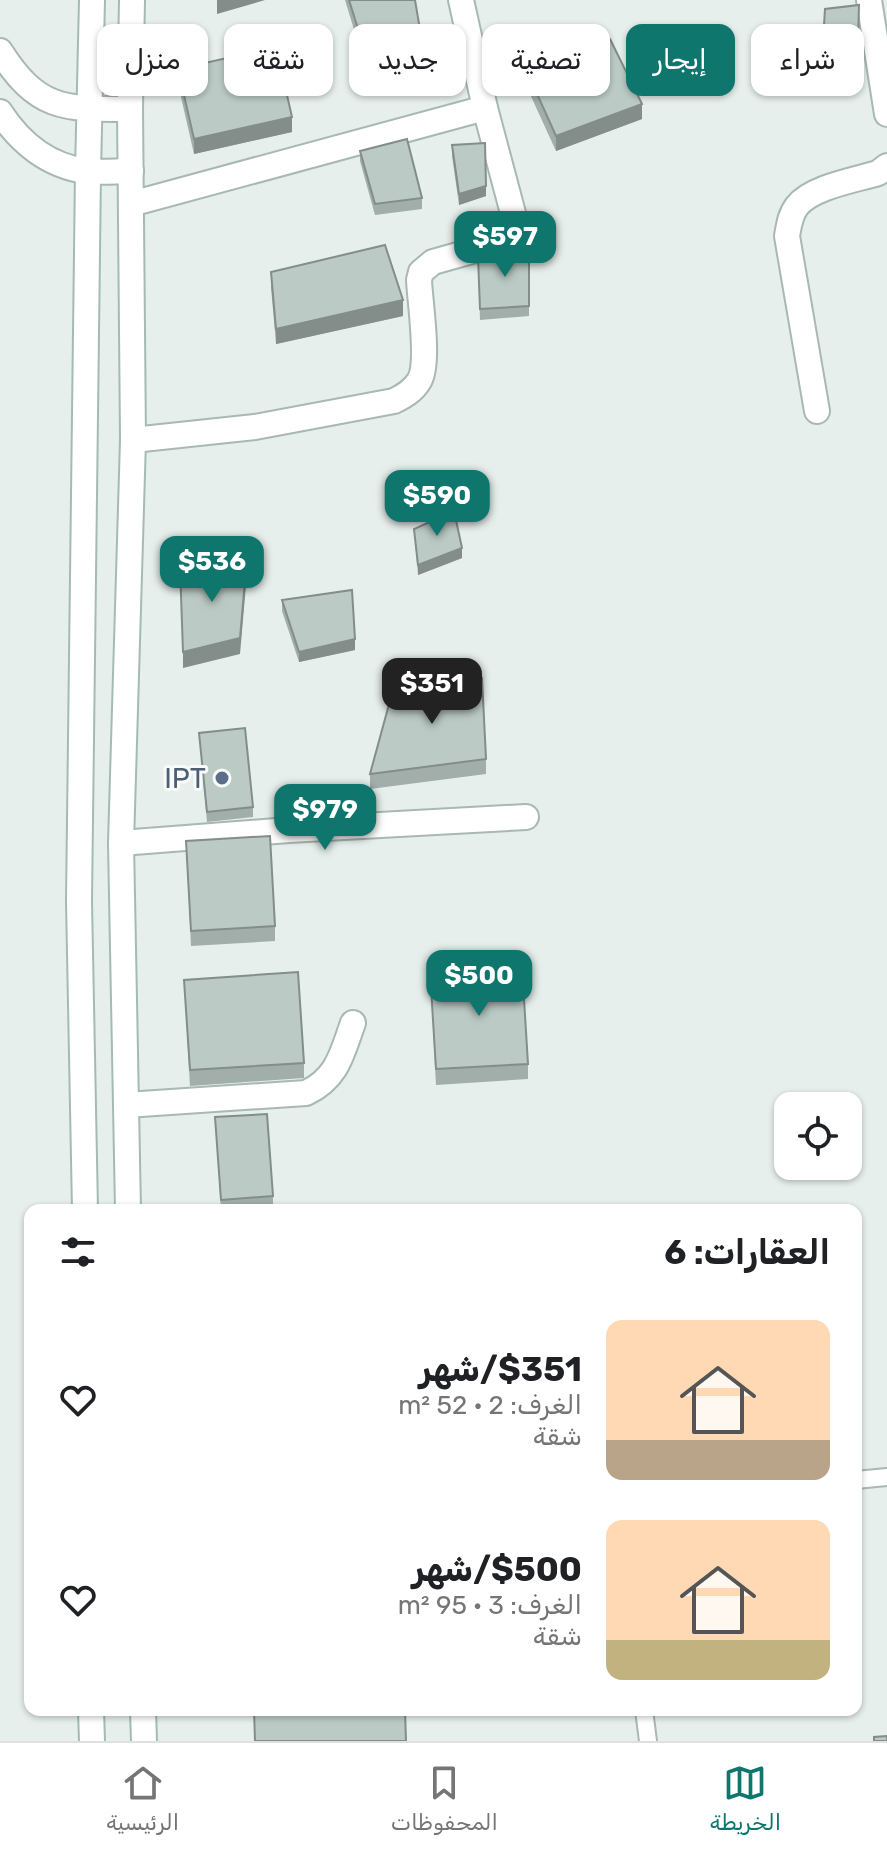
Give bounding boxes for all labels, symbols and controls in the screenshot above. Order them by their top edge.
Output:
chip: منزل [97,24,208,96]
chip: شقة [224,24,333,96]
chip: جديد [349,24,466,96]
chip: تصفية [482,24,610,96]
chip: إيجار [626,24,735,96]
chip: شراء [751,24,864,96]
pin: $597 [458,211,552,279]
text: $597 [472,221,538,252]
pin: $590 [390,470,484,538]
text: $590 [403,480,471,511]
pin: $536 [165,536,259,604]
text: $536 [178,546,246,577]
pin: $351 [385,658,479,726]
text: $351 [400,668,464,699]
place label: IPT [164,762,206,795]
marker: IPT [213,769,231,787]
pin: $979 [278,784,372,852]
text: $979 [292,794,358,825]
pin: $500 [432,950,526,1018]
text: $500 [444,960,514,991]
map controls [774,1092,862,1180]
button: locate [774,1092,862,1180]
icon: filters [56,1230,100,1274]
text: العقارات: 6 [664,1232,830,1273]
text: $351/شهر [419,1349,582,1390]
icon: home [670,1352,766,1448]
icon: heart [56,1378,100,1422]
text: الغرف: 2 · 52 m² [398,1390,582,1421]
text: شقة [533,1421,582,1452]
text: $500/شهر [412,1549,582,1590]
icon: home [670,1552,766,1648]
icon: heart [56,1578,100,1622]
text: الغرف: 3 · 95 m² [398,1590,582,1621]
text: شقة [533,1621,582,1652]
tab: الرئيسية [106,1761,179,1836]
tab: المحفوظات [391,1761,498,1836]
tab: الخريطة [710,1761,781,1836]

